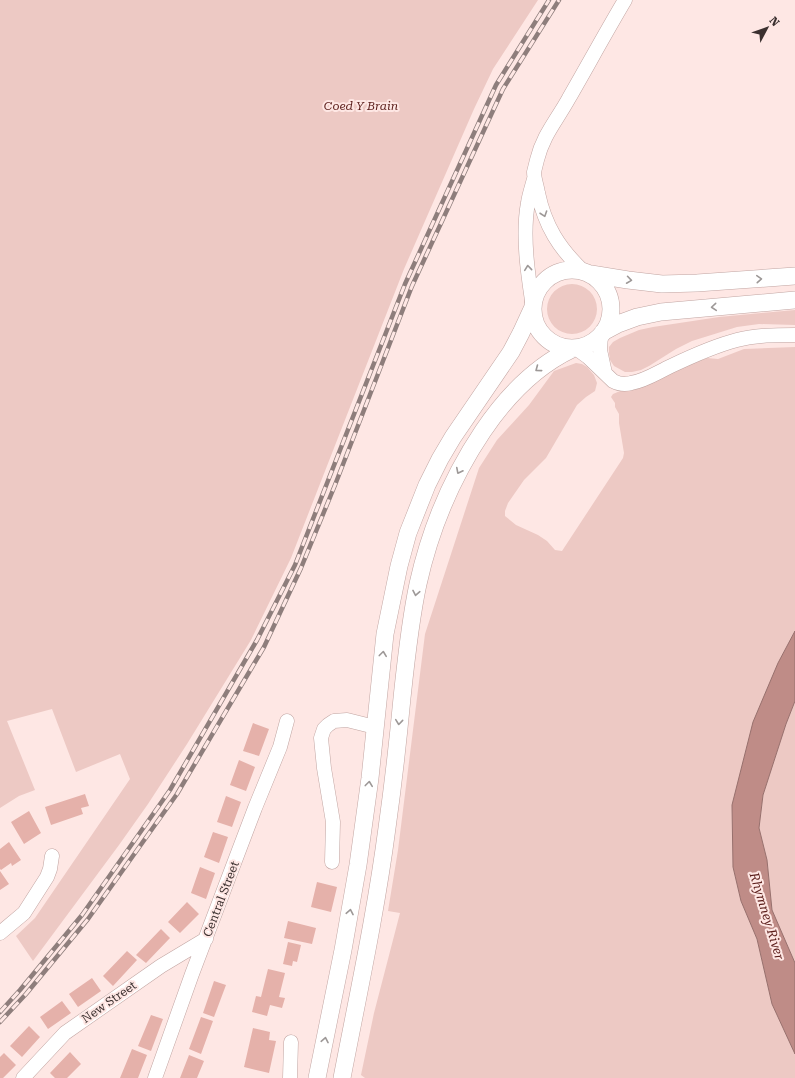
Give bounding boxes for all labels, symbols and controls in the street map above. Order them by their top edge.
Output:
north arrow [747,8,787,48]
text: N [766,14,782,30]
park label: Coed Y Brain [324,99,398,113]
one-way arrow [540,211,548,218]
one-way arrow [523,265,532,271]
one-way arrow [626,275,632,284]
one-way arrow [756,275,762,284]
one-way arrow [711,302,717,311]
one-way arrow [536,364,543,371]
one-way arrow [457,467,464,474]
one-way arrow [413,590,421,596]
one-way arrow [378,651,387,657]
one-way arrow [395,719,404,725]
one-way arrow [364,781,373,787]
street label: Central Street [200,859,242,939]
water label: Rhymney River [746,870,788,962]
one-way arrow [345,909,354,915]
street label: New Street [79,978,139,1026]
one-way arrow [320,1037,328,1043]

